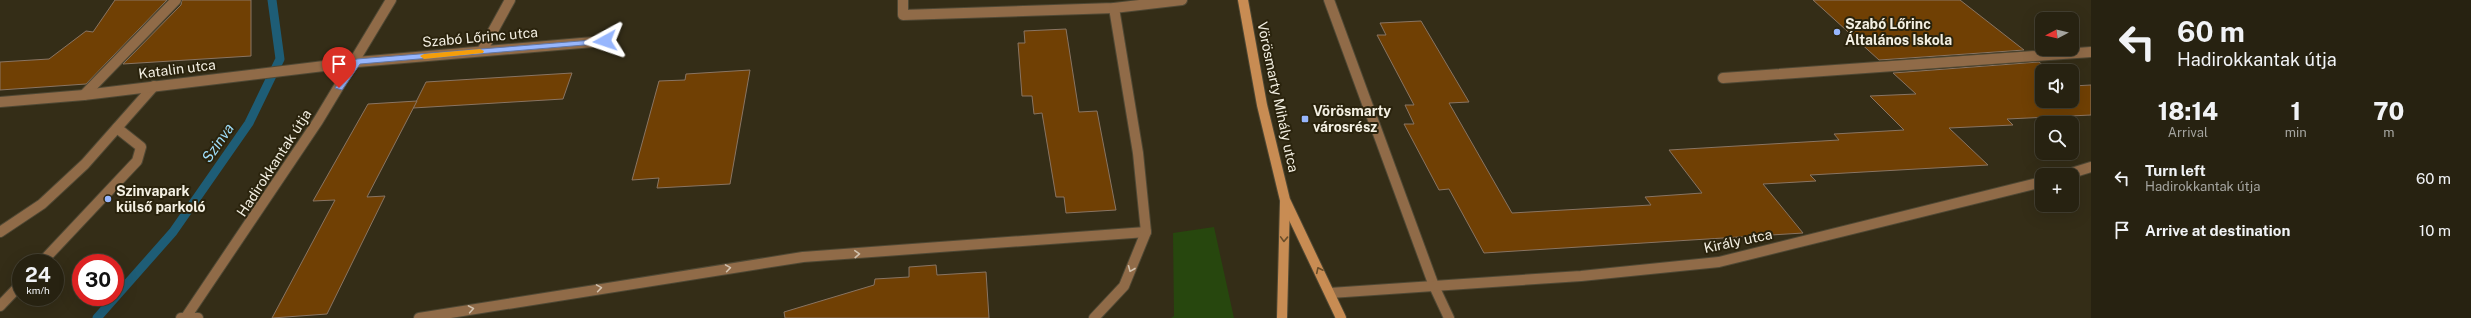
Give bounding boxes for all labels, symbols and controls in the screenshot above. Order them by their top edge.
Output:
north arrow [2035,12,2079,56]
map controls [2035,12,2079,212]
text: 60 m [2177,15,2245,48]
place label: Szabó Lőrinc Általános Iskola [1845,16,1952,48]
icon: left [2111,16,2163,68]
position arrow [584,20,626,62]
street label: Vörösmarty Mihály utca [1254,20,1302,174]
street label: Szabó Lőrinc utca [422,24,538,50]
marker: Szabó Lőrinc Általános Iskola [1832,27,1842,37]
pin [322,47,356,88]
text: Hadirokkantak útja [2177,49,2337,70]
icon: arrive [328,53,350,75]
street label: Katalin utca [137,56,217,82]
button: sound [2035,64,2079,108]
text: 18:14 [2158,97,2218,125]
text: 1 [2290,97,2301,125]
text: 70 [2373,97,2404,125]
place label: Vörösmarty városrész [1313,103,1391,135]
street label: Hadirokkantak útja [233,107,315,219]
marker: Vörösmarty városrész [1300,114,1310,124]
button: search [2035,116,2079,160]
water label: Szinva [198,120,237,165]
text: Arrival [2168,125,2208,140]
text: min [2285,125,2307,140]
text: m [2383,125,2394,140]
text: Turn left [2145,162,2206,179]
icon: left [2111,167,2133,189]
button: + [2035,168,2079,212]
text: 60 m [2416,170,2451,187]
text: Hadirokkantak útja [2145,179,2260,194]
place label: Szinvapark külső parkoló [116,183,206,215]
marker: Szinvapark külső parkoló [103,194,113,204]
icon: arrive [2111,219,2133,241]
text: Arrive at destination [2145,222,2290,239]
text: 10 m [2419,222,2451,239]
street label: Király utca [1702,226,1774,256]
one-way arrow [1280,236,1288,242]
one-way arrow [854,249,860,258]
speed limit sign: 30 [72,254,124,306]
text: 24 [25,263,51,287]
one-way arrow [725,264,731,273]
one-way arrow [1128,265,1136,272]
one-way arrow [1316,267,1324,274]
text: km/h [26,284,50,296]
one-way arrow [596,284,603,293]
one-way arrow [468,305,474,314]

